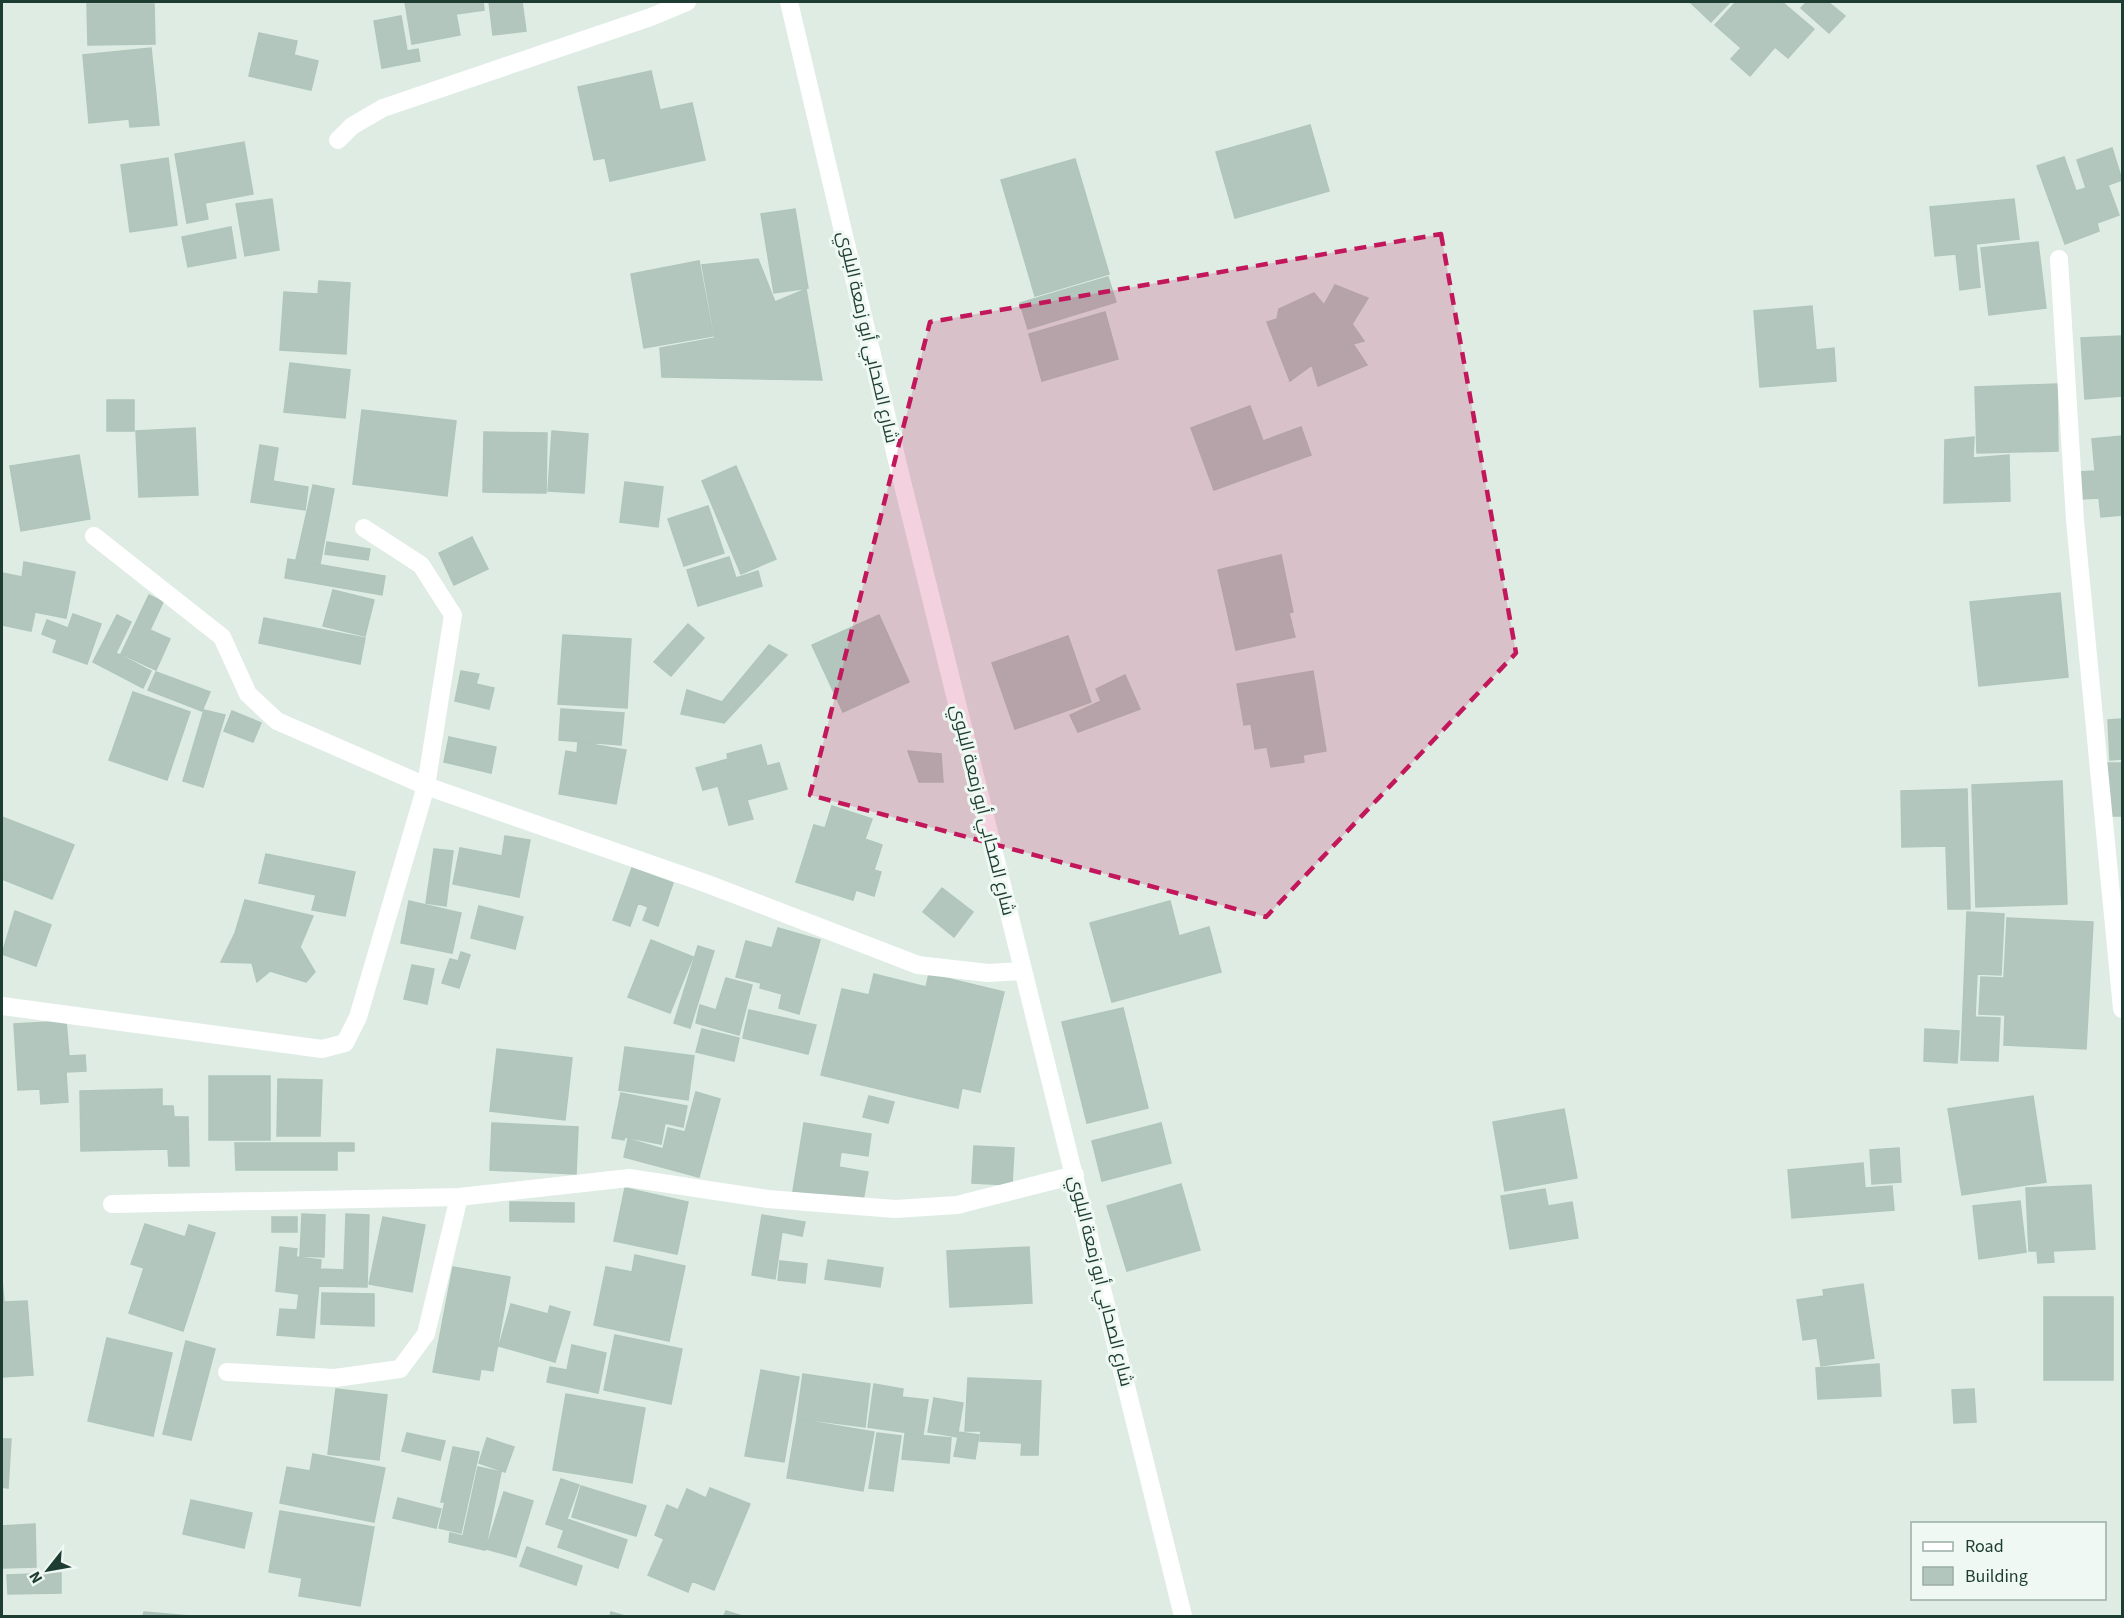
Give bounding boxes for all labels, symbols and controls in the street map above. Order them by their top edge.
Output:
street label: شارع الصحابي أبو زمعة البلوي [830,229,904,446]
street label: شارع الصحابي أبو زمعة البلوي [943,702,1021,918]
street label: شارع الصحابي أبو زمعة البلوي [1061,1173,1139,1389]
legend [1911,1522,2106,1600]
text: Road [1965,1534,2004,1559]
north arrow [18,1540,78,1600]
text: Building [1965,1564,2028,1589]
text: N [24,1567,48,1587]

